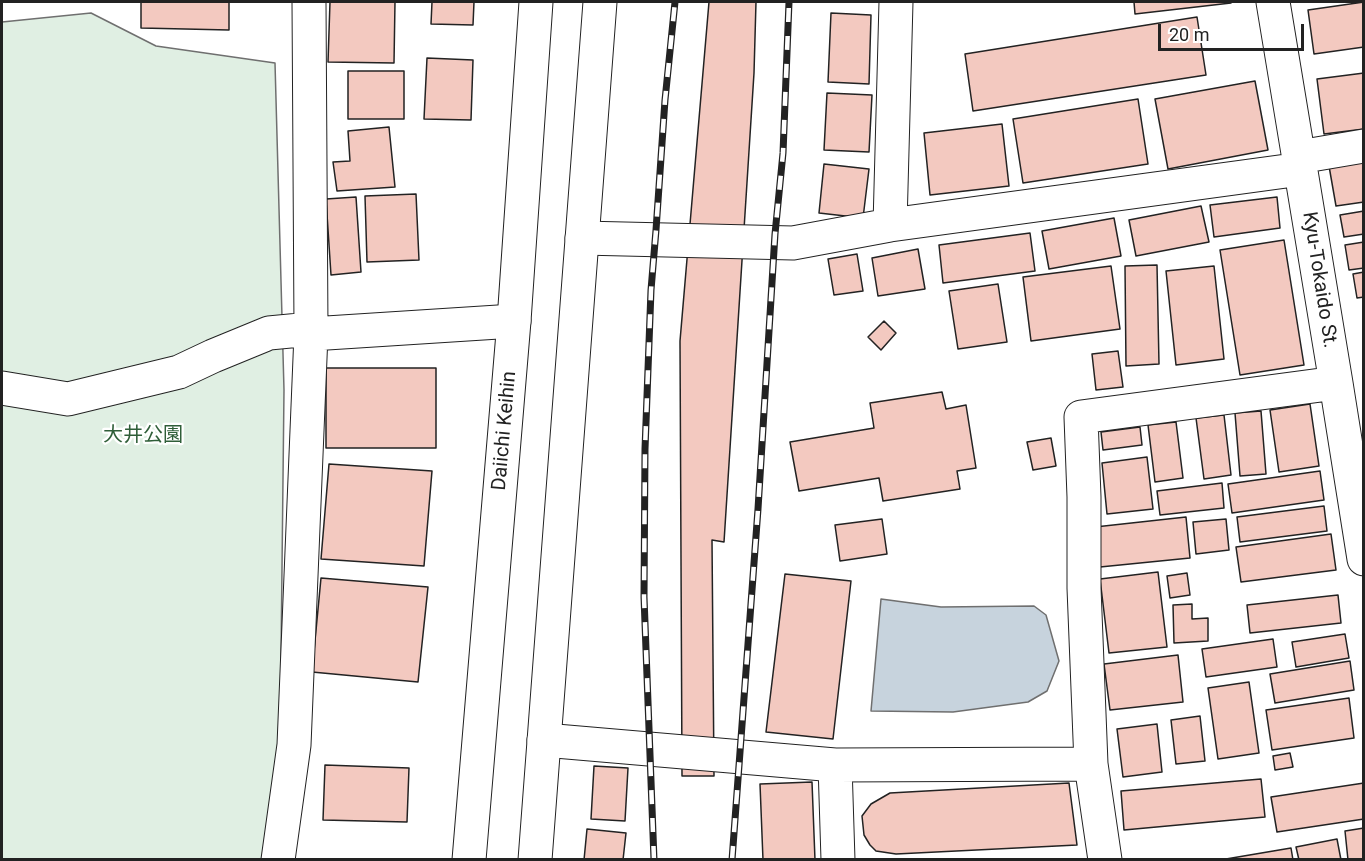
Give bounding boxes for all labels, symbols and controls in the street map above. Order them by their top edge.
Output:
scale bar [1161,12,1306,50]
text: 20 m [1169,24,1209,45]
street label: Kyu-Tokaido St. [1296,210,1342,350]
street label: Daiichi Keihin [488,370,522,492]
park label: 大井公園 [103,424,183,448]

